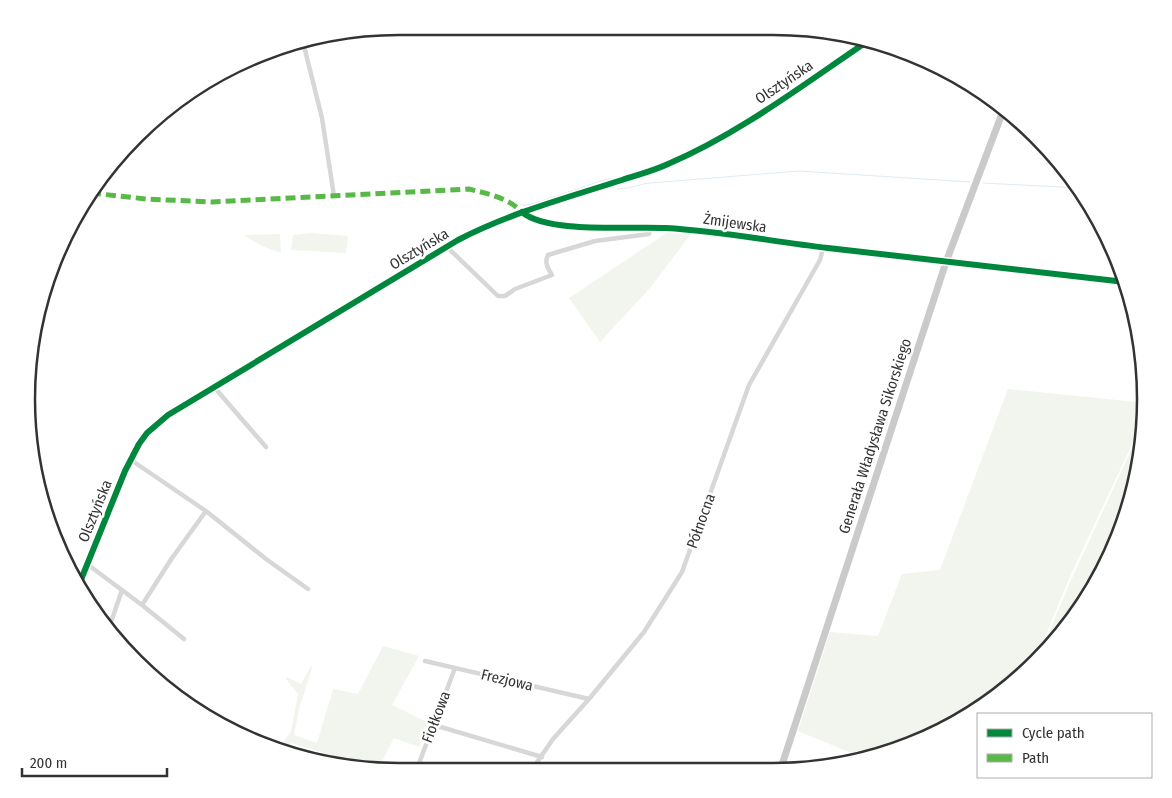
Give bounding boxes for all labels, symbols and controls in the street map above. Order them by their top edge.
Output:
street label: Olsztyńska [752,56,816,108]
street label: Żmijewska [702,210,768,236]
street label: Olsztyńska [386,224,452,274]
street label: Generała Władysława Sikorskiego [835,336,915,536]
street label: Olsztyńska [74,477,116,545]
street label: Północna [683,491,719,551]
street label: Frezjowa [479,665,535,695]
street label: Fiołkowa [418,689,454,745]
legend [977,713,1152,778]
text: Cycle path [1022,724,1085,742]
scale bar [22,746,168,778]
text: Path [1022,749,1049,767]
text: 200 m [30,754,67,772]

